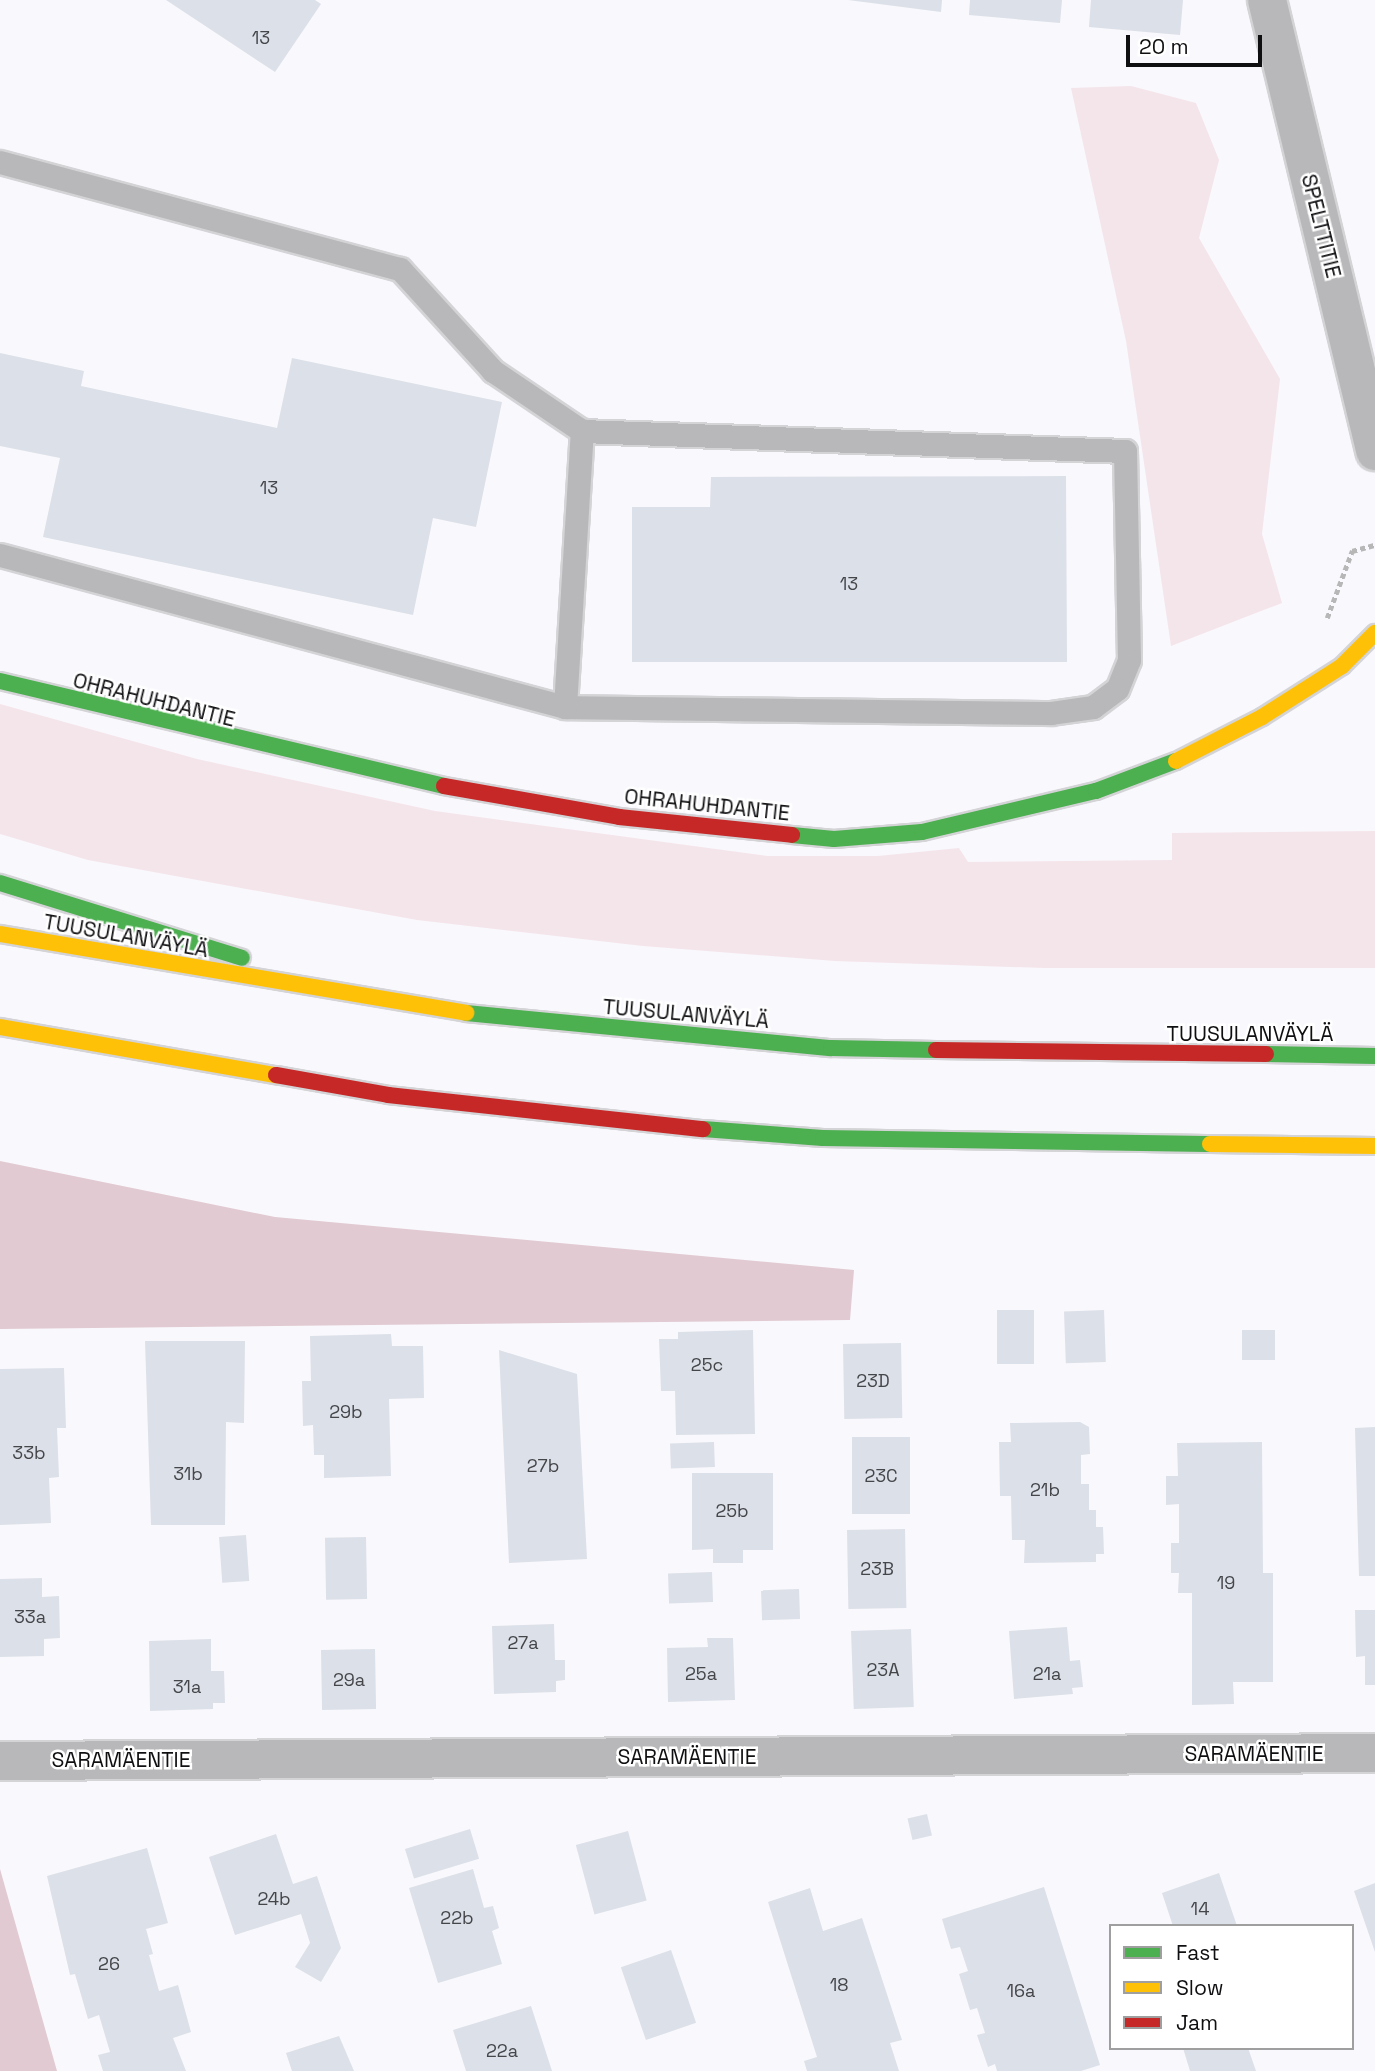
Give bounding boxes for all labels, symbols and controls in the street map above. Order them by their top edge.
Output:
scale bar [1130,21,1266,65]
house number: 13 [252,27,270,49]
text: 20 m [1139,33,1189,60]
street label: SPELTTITIE [1296,172,1346,280]
house number: 13 [260,477,278,499]
house number: 13 [840,573,858,595]
street label: OHRAHUHDANTIE [70,668,238,732]
street label: OHRAHUHDANTIE [623,784,791,826]
street label: TUUSULANVÄYLÄ [42,909,210,963]
street label: TUUSULANVÄYLÄ [602,994,770,1034]
street label: TUUSULANVÄYLÄ [1167,1021,1333,1047]
house number: 25c [691,1354,723,1376]
house number: 23D [856,1370,890,1392]
house number: 29b [329,1401,363,1423]
house number: 33b [12,1442,46,1464]
house number: 27b [527,1455,559,1477]
house number: 31b [173,1463,203,1485]
house number: 23C [864,1465,898,1487]
house number: 21b [1030,1479,1060,1501]
house number: 25b [715,1500,749,1522]
house number: 23B [860,1558,894,1580]
house number: 19 [1217,1572,1235,1594]
house number: 33a [14,1606,46,1628]
house number: 27a [507,1632,539,1654]
house number: 23A [866,1659,900,1681]
house number: 25a [685,1663,717,1685]
house number: 21a [1033,1663,1061,1685]
house number: 29a [333,1669,365,1691]
house number: 31a [173,1676,201,1698]
street label: SARAMÄENTIE [1185,1741,1323,1767]
street label: SARAMÄENTIE [618,1744,756,1770]
street label: SARAMÄENTIE [52,1747,190,1773]
house number: 24b [257,1888,291,1910]
house number: 14 [1191,1898,1209,1920]
house number: 22b [440,1907,474,1929]
legend [1109,1924,1354,2050]
text: Fast [1176,1939,1220,1966]
house number: 26 [98,1953,120,1975]
house number: 18 [830,1974,848,1996]
text: Slow [1176,1974,1224,2001]
house number: 16a [1007,1980,1035,2002]
text: Jam [1176,2009,1218,2036]
house number: 22a [486,2040,518,2062]

